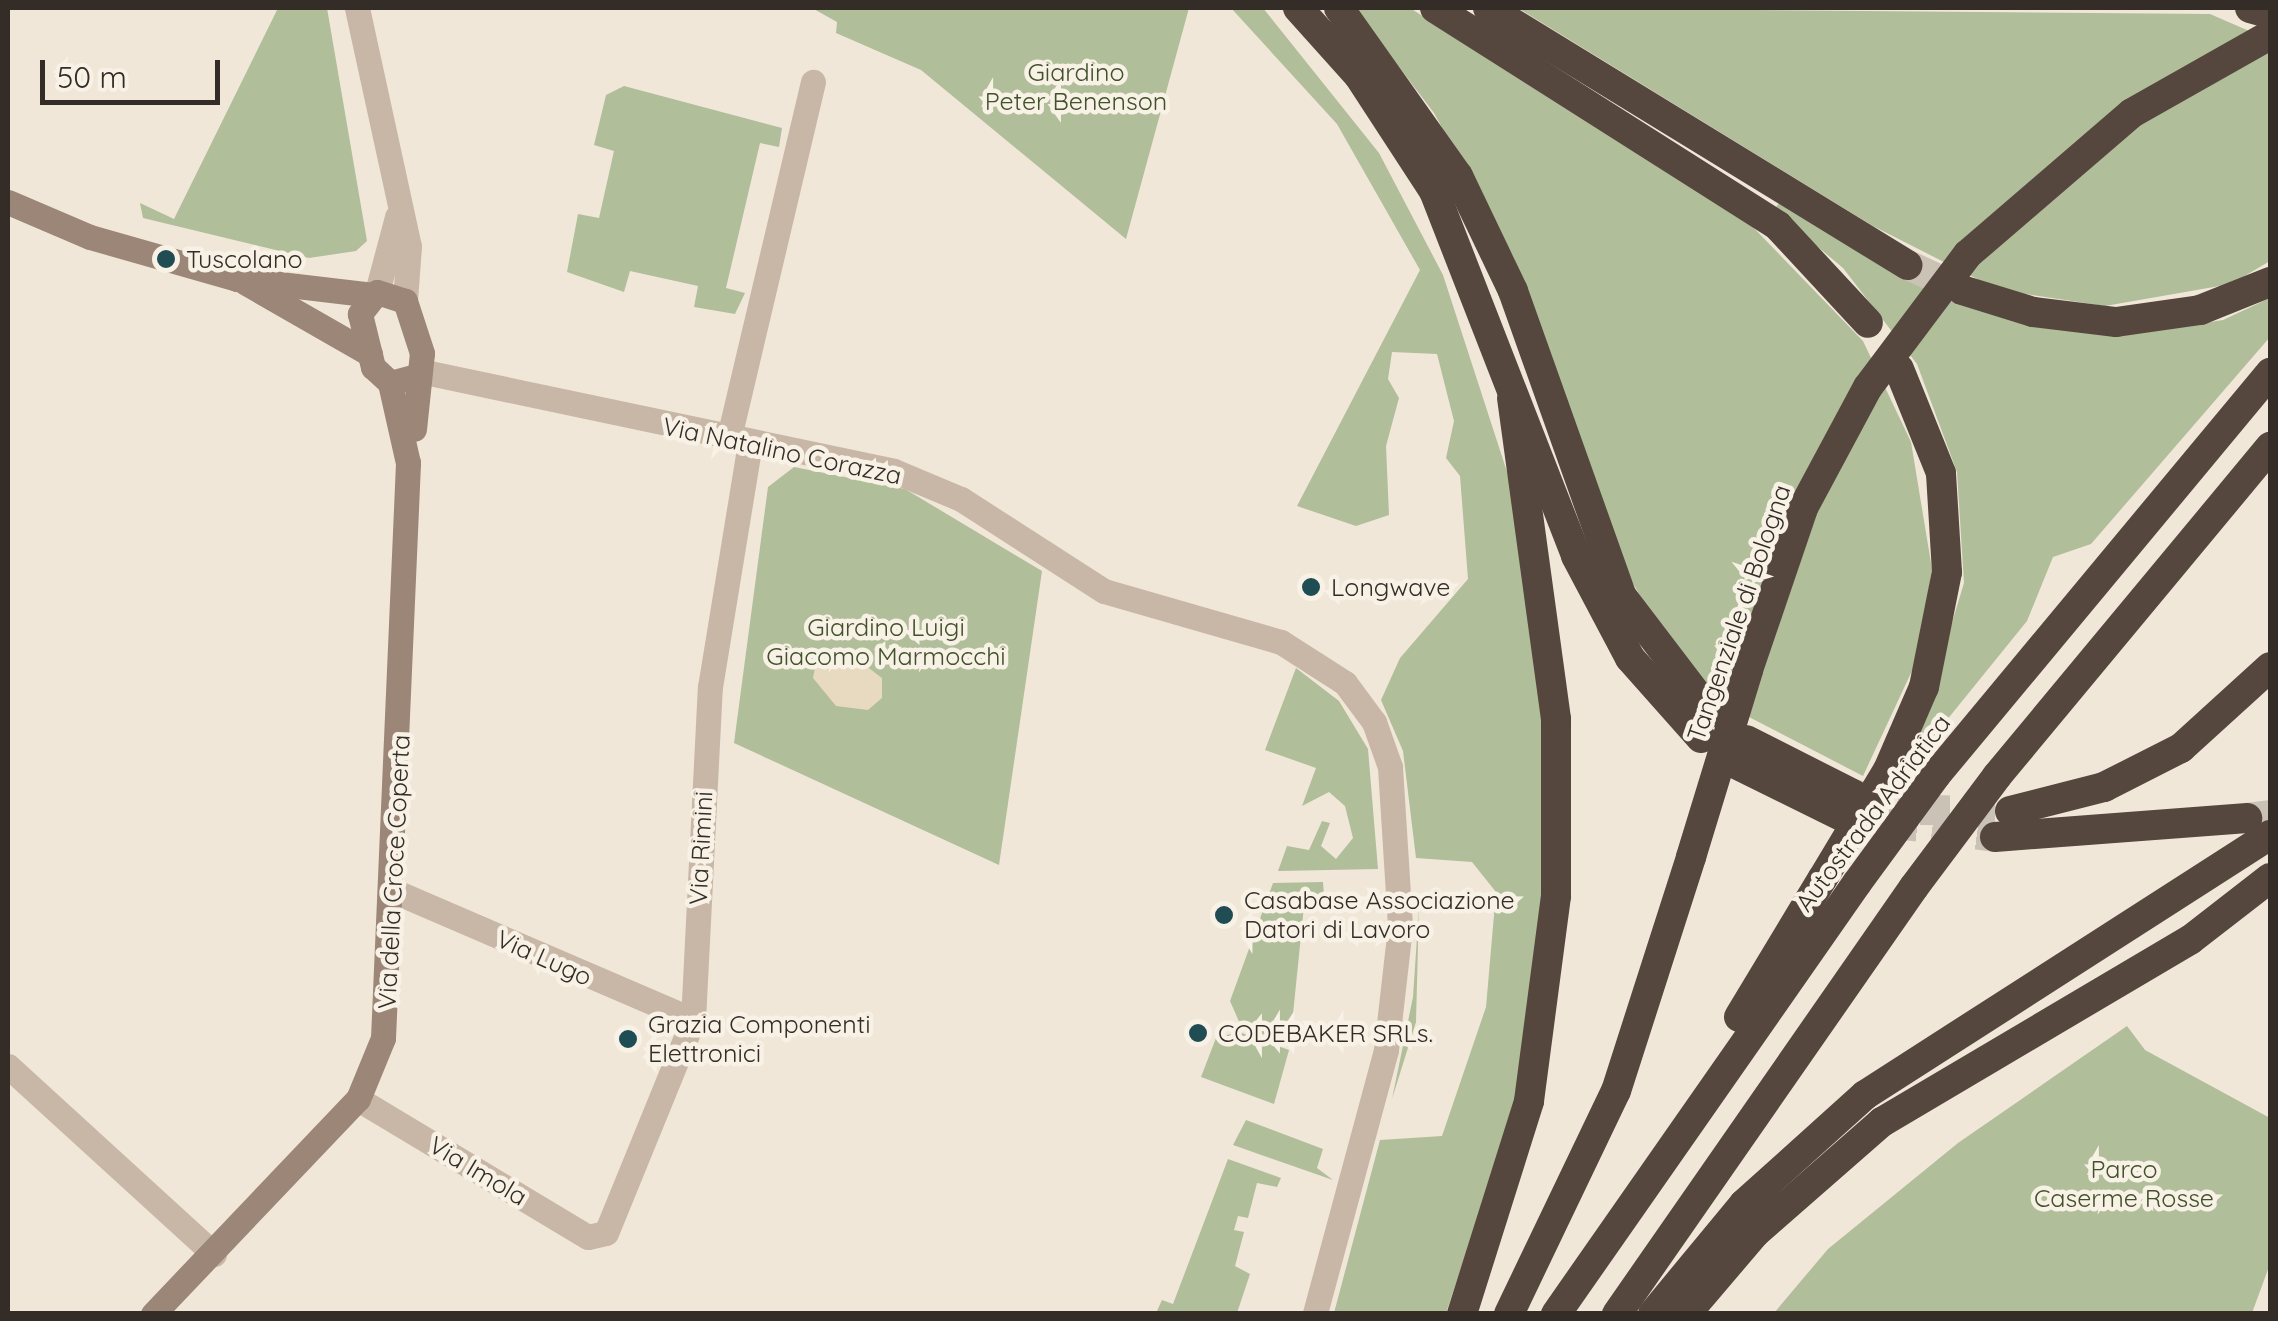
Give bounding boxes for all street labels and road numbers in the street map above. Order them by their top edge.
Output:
street label: Via Natalino Corazza [660,411,904,491]
street label: Tangenziale di Bologna [1681,481,1797,745]
street label: Autostrada Adriatica [1789,709,1957,917]
street label: Via della Croce Coperta [372,734,416,1010]
street label: Via Rimini [683,790,719,906]
street label: Via Lugo [492,924,596,992]
street label: Via Imola [424,1130,532,1212]

